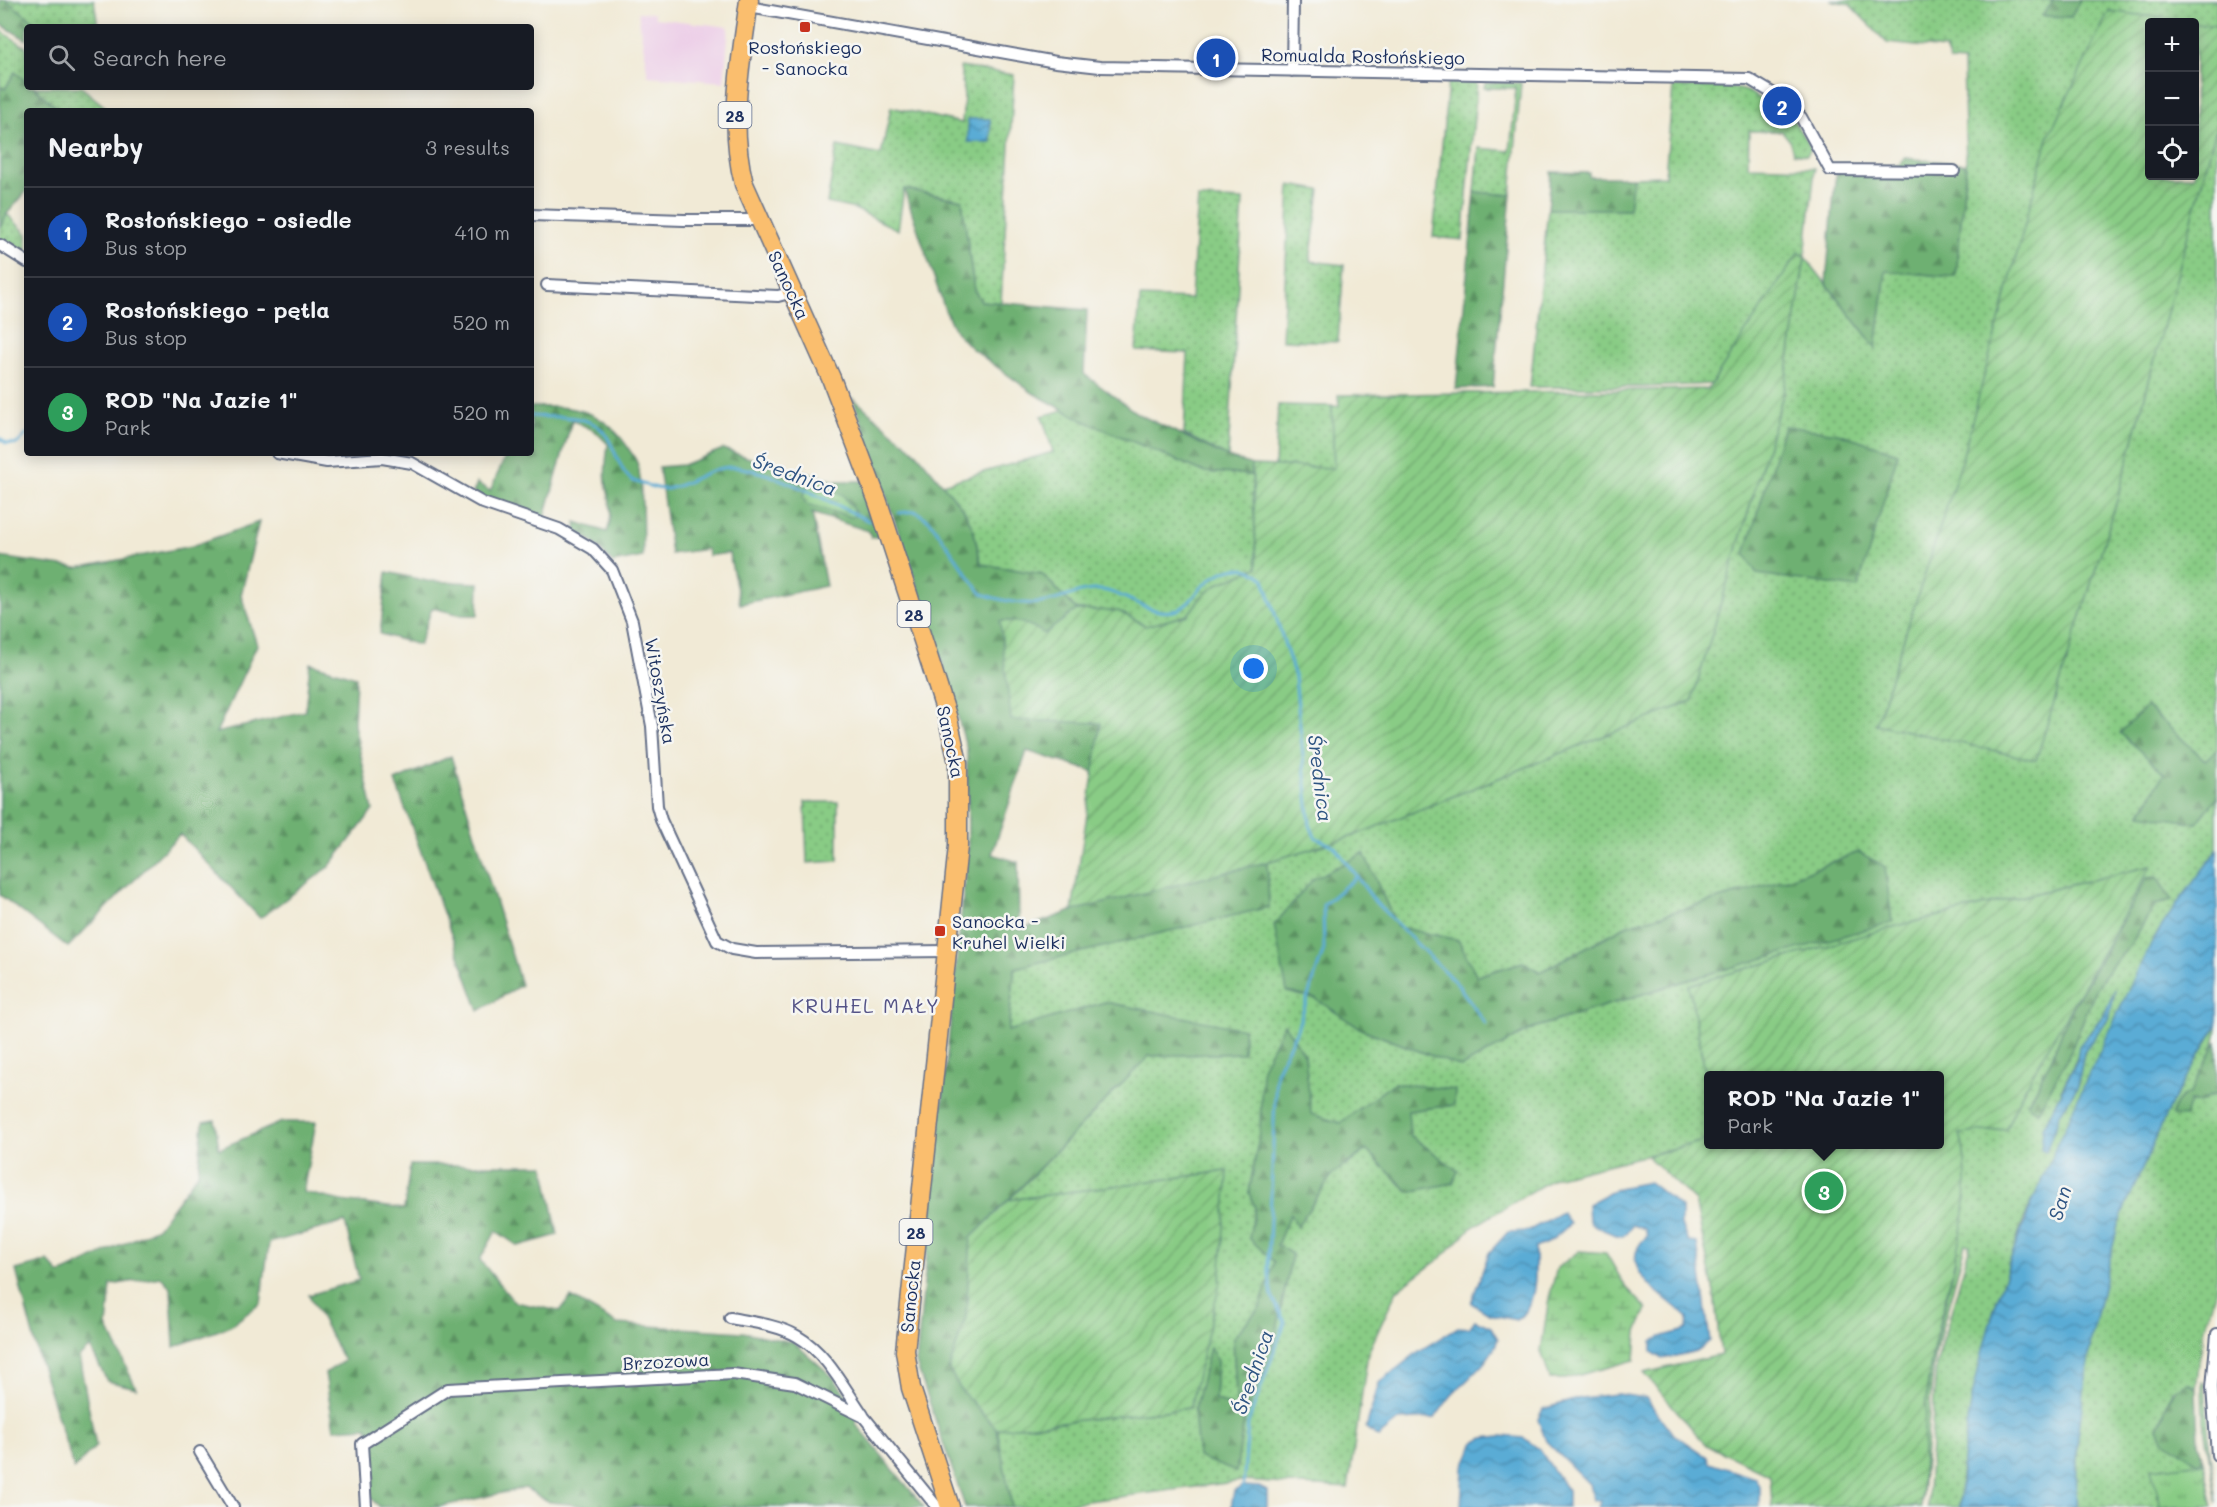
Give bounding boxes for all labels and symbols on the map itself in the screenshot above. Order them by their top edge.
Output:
marker: Rosłońskiego - Sanocka [798,20,812,34]
place label: Rosłońskiego - Sanocka [748,35,862,80]
pin: 1 [1196,36,1236,80]
street label: Romualda Rosłońskiego [1261,42,1465,70]
pin: 2 [1762,84,1802,128]
road number: 28 [718,102,752,128]
street label: Sanocka [763,247,815,323]
water label: Średnica [749,447,841,501]
road number: 28 [898,601,930,627]
street label: Witoszyńska [640,636,682,746]
your location [1239,654,1268,683]
street label: Sanocka [932,704,970,780]
water label: Średnica [1303,733,1339,823]
place label: Sanocka - Kruhel Wielki [952,909,1065,954]
marker: Sanocka - Kruhel Wielki [933,924,947,938]
district label: KRUHEL MAŁY [792,992,940,1018]
pin: 3 [1804,1168,1844,1214]
water label: San [2041,1183,2077,1223]
road number: 28 [900,1219,932,1245]
street label: Sanocka [894,1258,926,1334]
water label: Średnica [1225,1326,1279,1418]
street label: Brzozowa [622,1347,710,1375]

